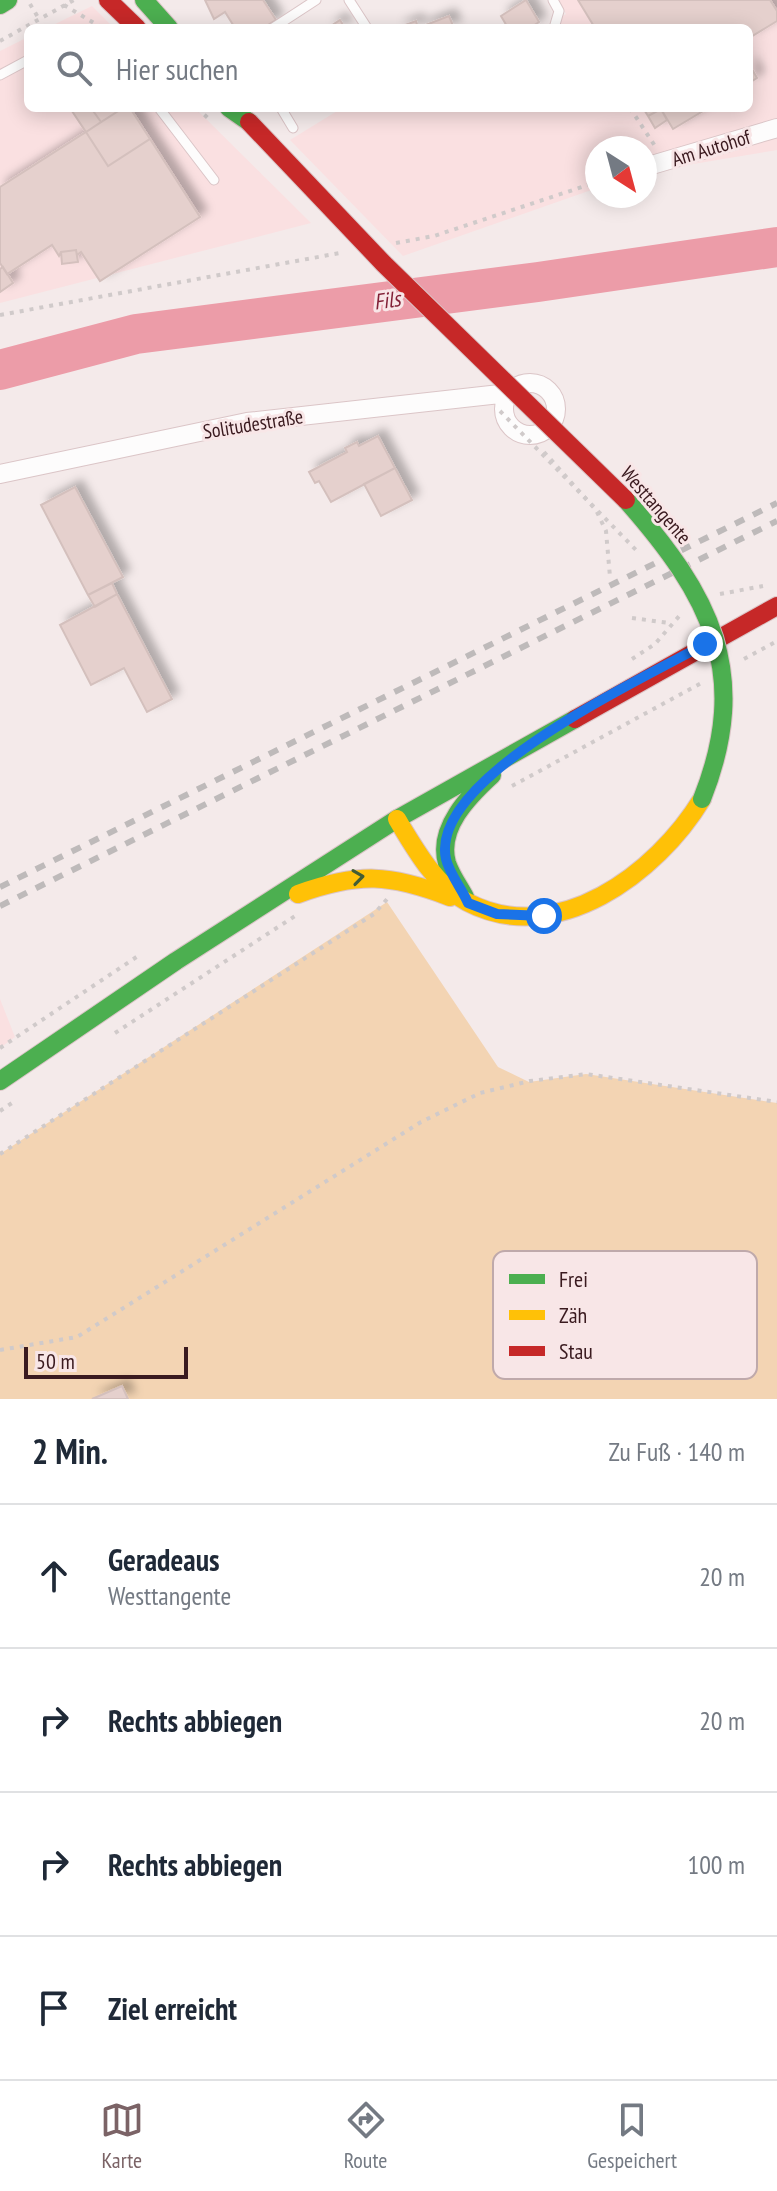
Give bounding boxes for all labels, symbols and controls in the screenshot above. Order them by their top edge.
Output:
search box [24,24,753,112]
icon: search [52,46,96,90]
text: Hier suchen [116,49,238,88]
street label: Am Autohof [669,124,754,172]
north arrow [585,136,657,208]
water label: Fils [372,284,405,316]
street label: Solitudestraße [201,403,305,445]
street label: Westtangente [615,461,697,549]
route end [687,626,723,662]
one-way arrow [351,869,364,886]
route start [526,898,562,934]
legend [493,1251,757,1379]
text: Frei [559,1265,588,1293]
text: Zäh [559,1301,587,1329]
text: Stau [559,1337,593,1365]
scale bar [24,1343,188,1379]
text: 50 m [36,1347,75,1375]
text: 2 Min. [32,1429,108,1473]
text: Zu Fuß · 140 m [608,1435,745,1468]
text: Geradeaus [108,1540,220,1579]
icon: ahead [32,1554,76,1598]
text: 20 m [699,1560,745,1593]
text: Westtangente [108,1579,231,1612]
icon: right [32,1698,76,1742]
text: Rechts abbiegen [108,1701,282,1740]
text: 20 m [699,1704,745,1737]
icon: right [32,1842,76,1886]
text: Rechts abbiegen [108,1845,282,1884]
text: 100 m [687,1848,745,1881]
icon: arrive [32,1986,76,2030]
text: Ziel erreicht [108,1989,237,2028]
tab: Karte [100,2098,144,2174]
tab: Route [344,2098,388,2174]
tab: Gespeichert [587,2098,677,2174]

